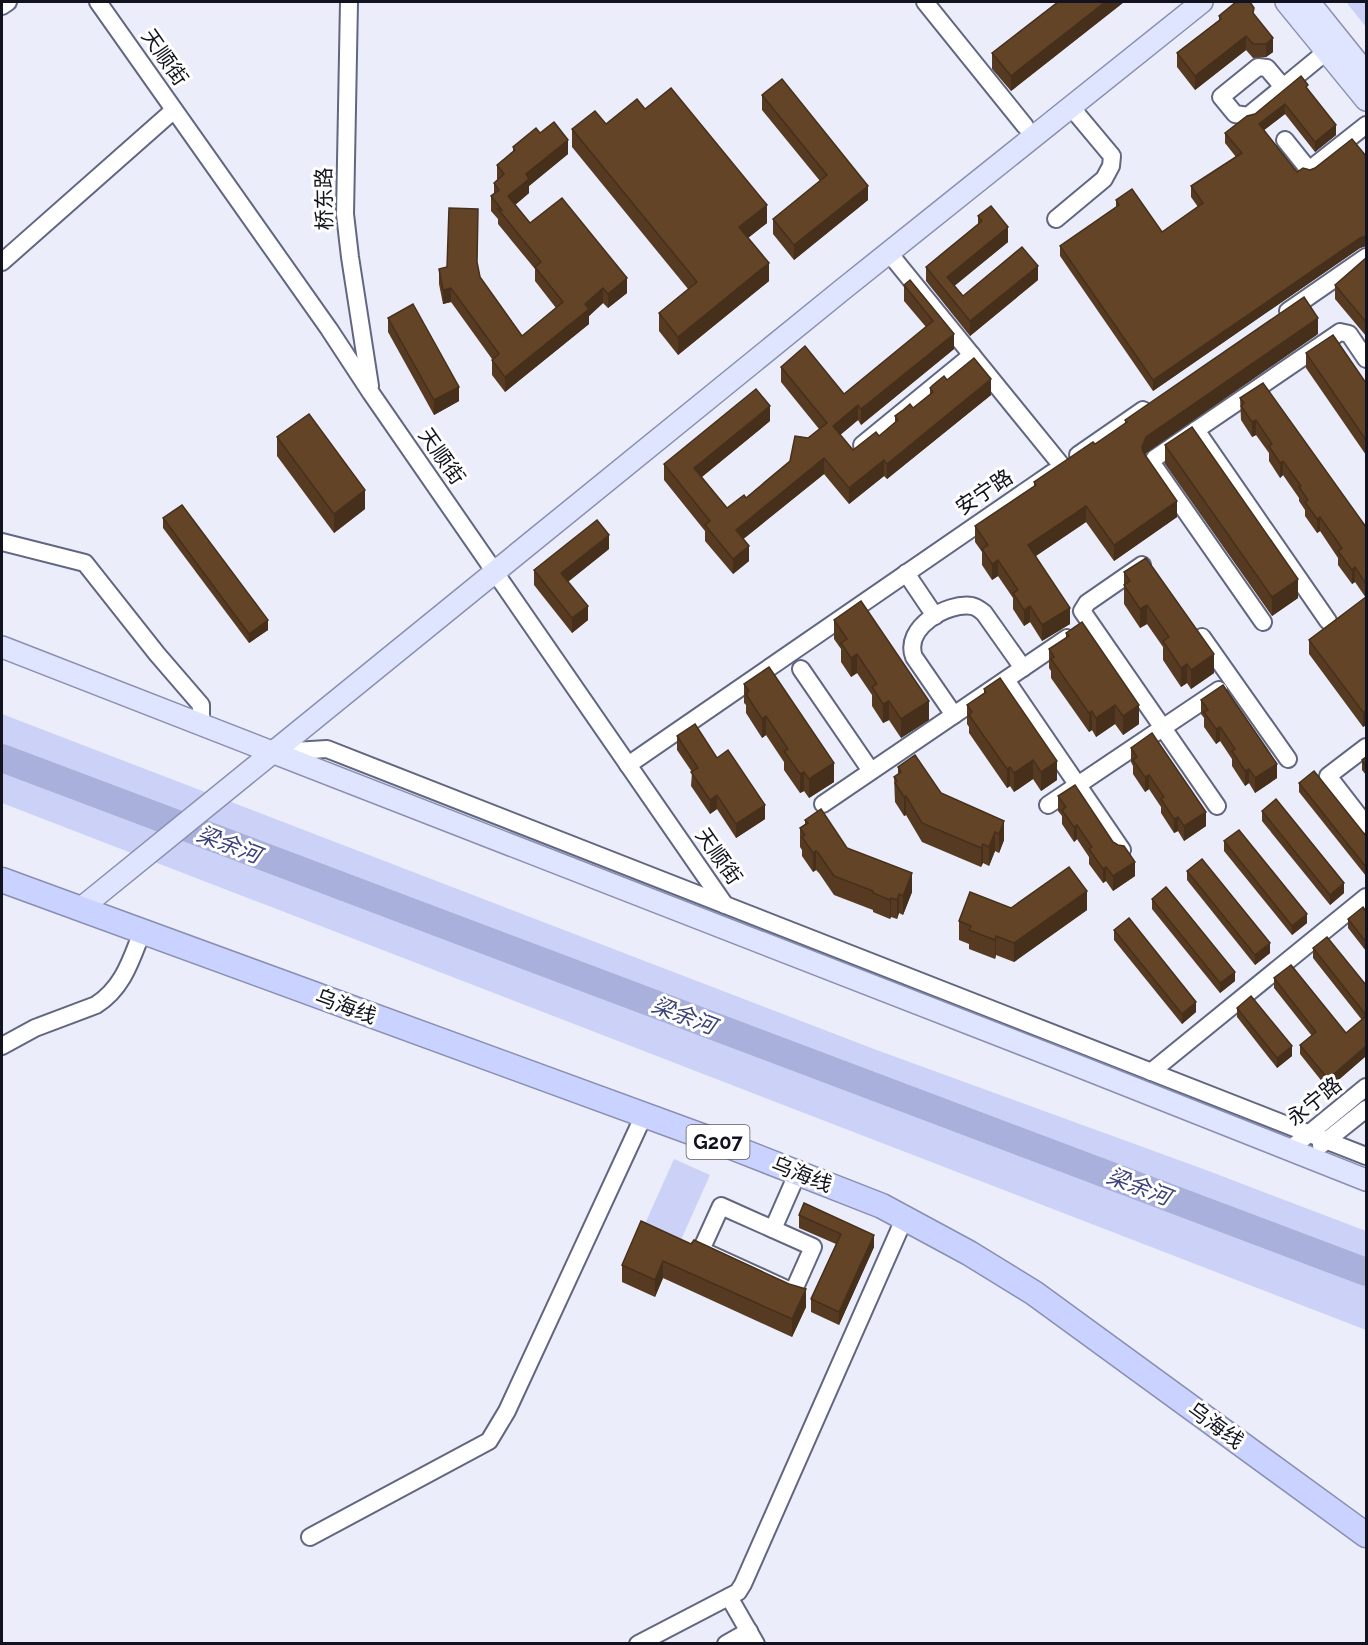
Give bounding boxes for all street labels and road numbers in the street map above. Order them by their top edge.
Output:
street label: 天顺街 [137,24,193,90]
street label: 桥东路 [311,167,337,231]
street label: 天顺街 [414,423,470,489]
street label: 安宁路 [951,464,1017,520]
street label: 天顺街 [691,823,747,889]
street label: 乌海线 [312,983,380,1029]
street label: 永宁路 [1282,1071,1346,1131]
road number: G207 [686,1125,750,1159]
street label: 乌海线 [768,1151,836,1197]
street label: 乌海线 [1183,1396,1249,1454]

